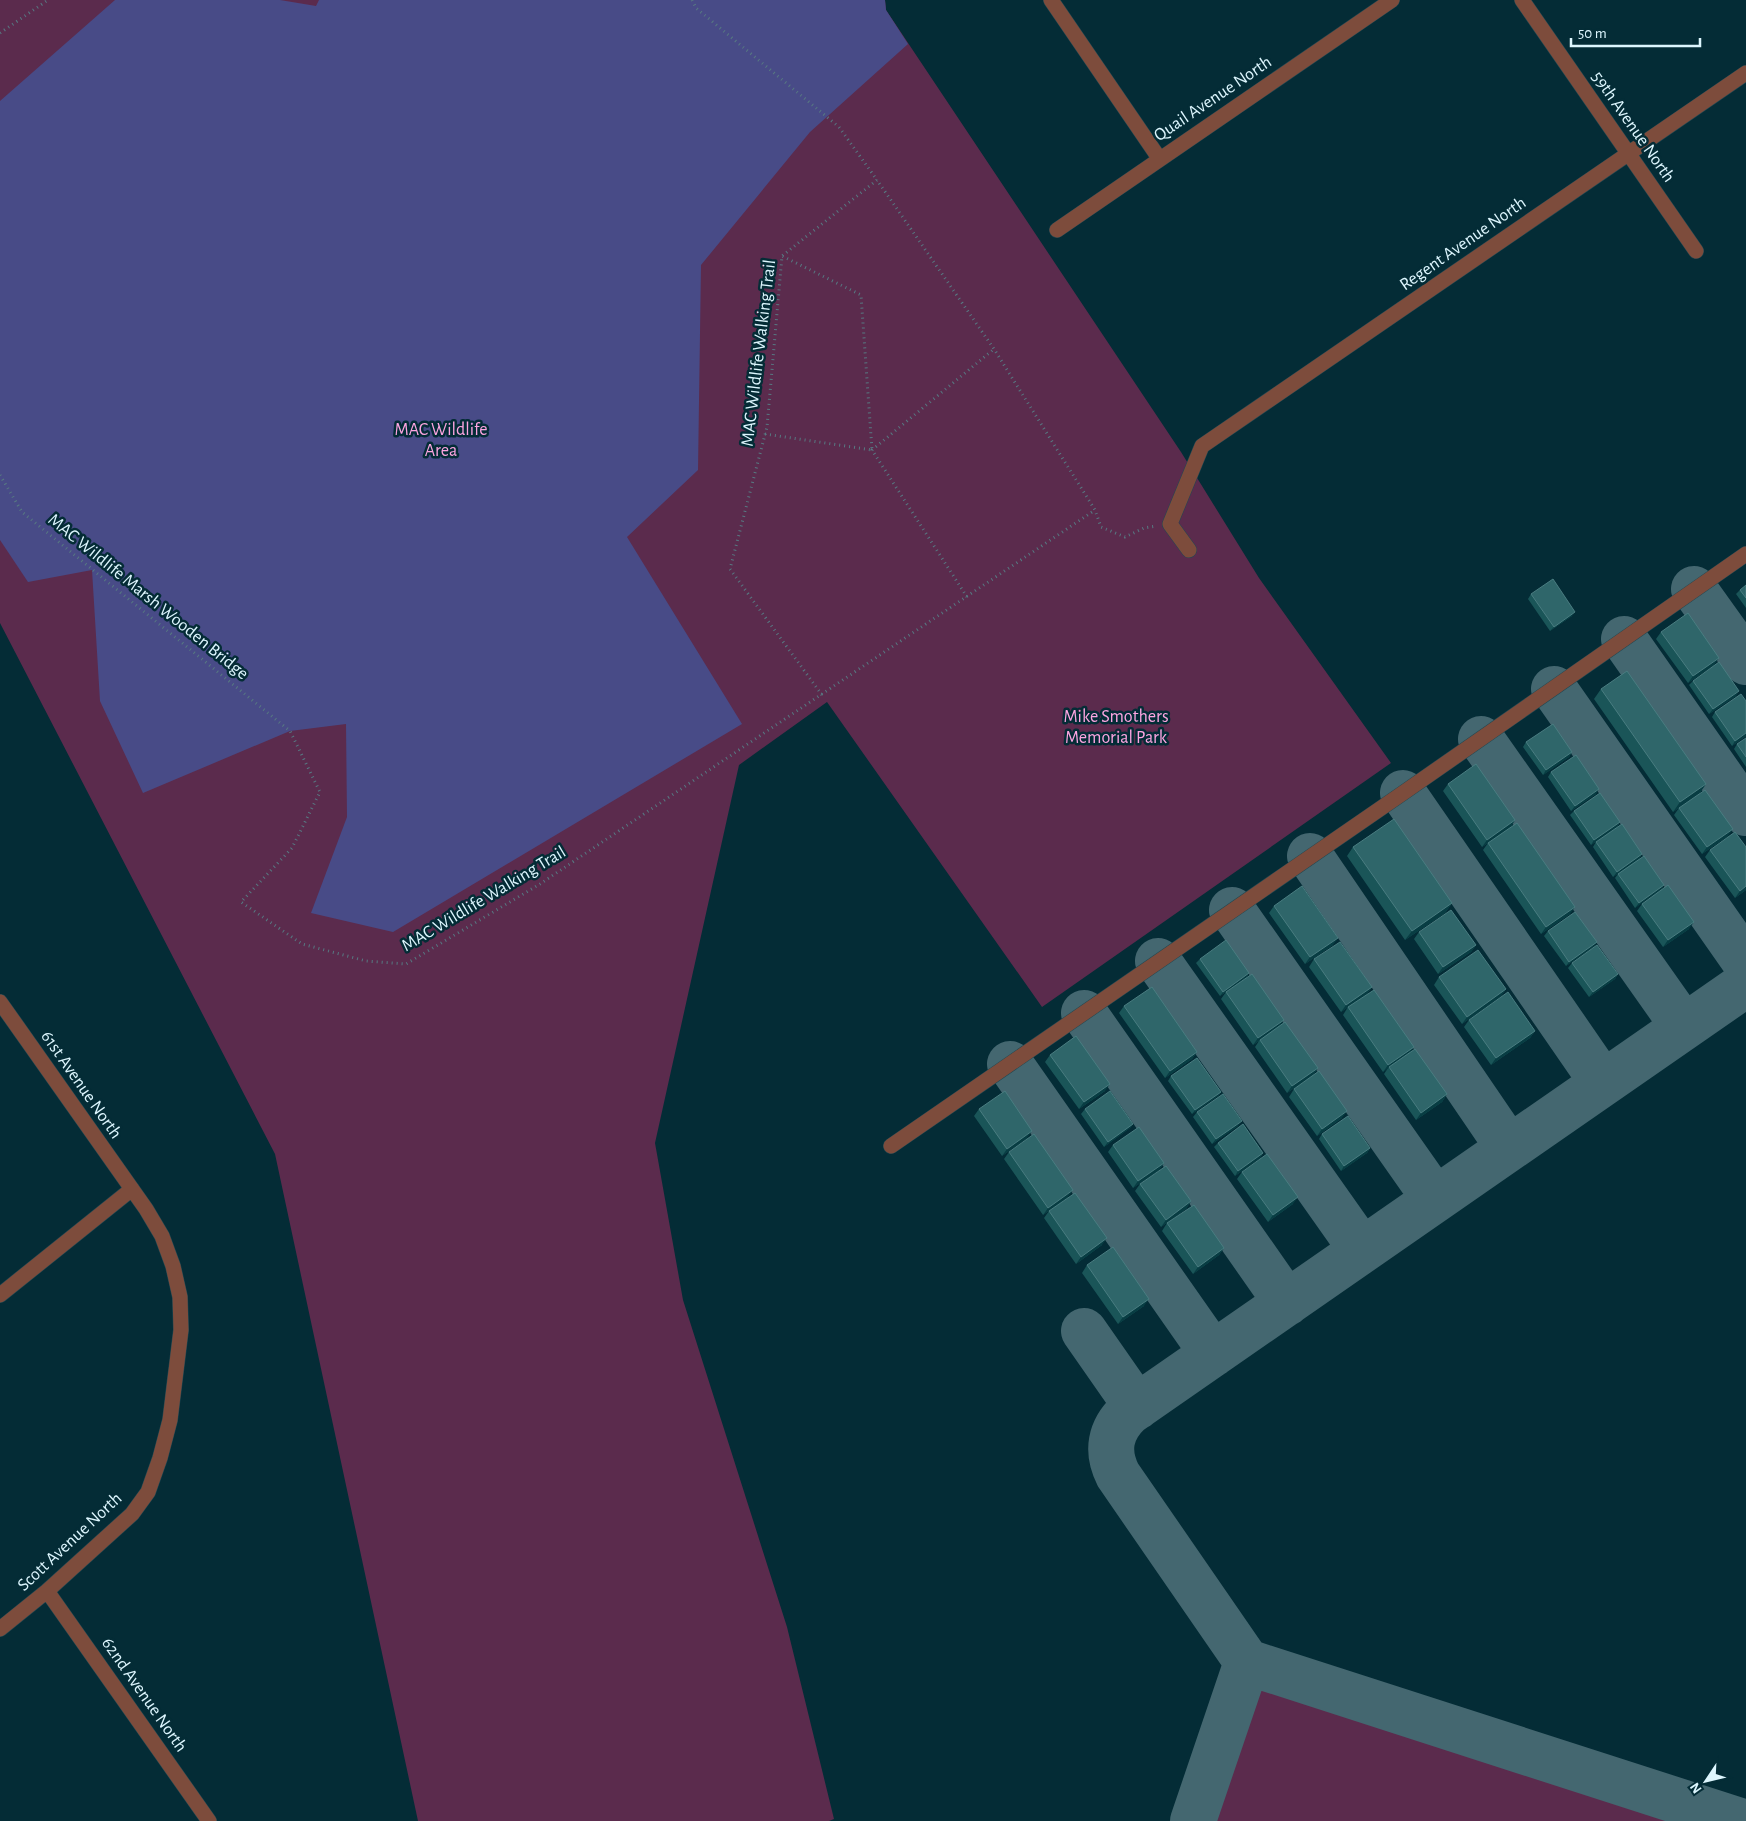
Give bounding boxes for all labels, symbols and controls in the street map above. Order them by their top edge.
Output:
scale bar [1571,15,1700,47]
text: 50 m [1578,26,1607,41]
street label: Quail Avenue North [1151,53,1275,145]
street label: 59th Avenue North [1588,68,1678,186]
street label: Regent Avenue North [1397,194,1529,294]
street label: MAC Wildlife Walking Trail [739,259,779,447]
park label: MAC Wildlife Area [394,421,488,460]
street label: MAC Wildlife Marsh Wooden Bridge [44,511,252,683]
park label: Mike Smothers Memorial Park [1063,708,1169,747]
street label: MAC Wildlife Walking Trail [399,843,569,955]
street label: 61st Avenue North [37,1028,125,1142]
street label: Scott Avenue North [14,1489,126,1595]
street label: 62nd Avenue North [98,1634,190,1756]
north arrow [1681,1756,1731,1806]
text: N [1688,1780,1705,1796]

